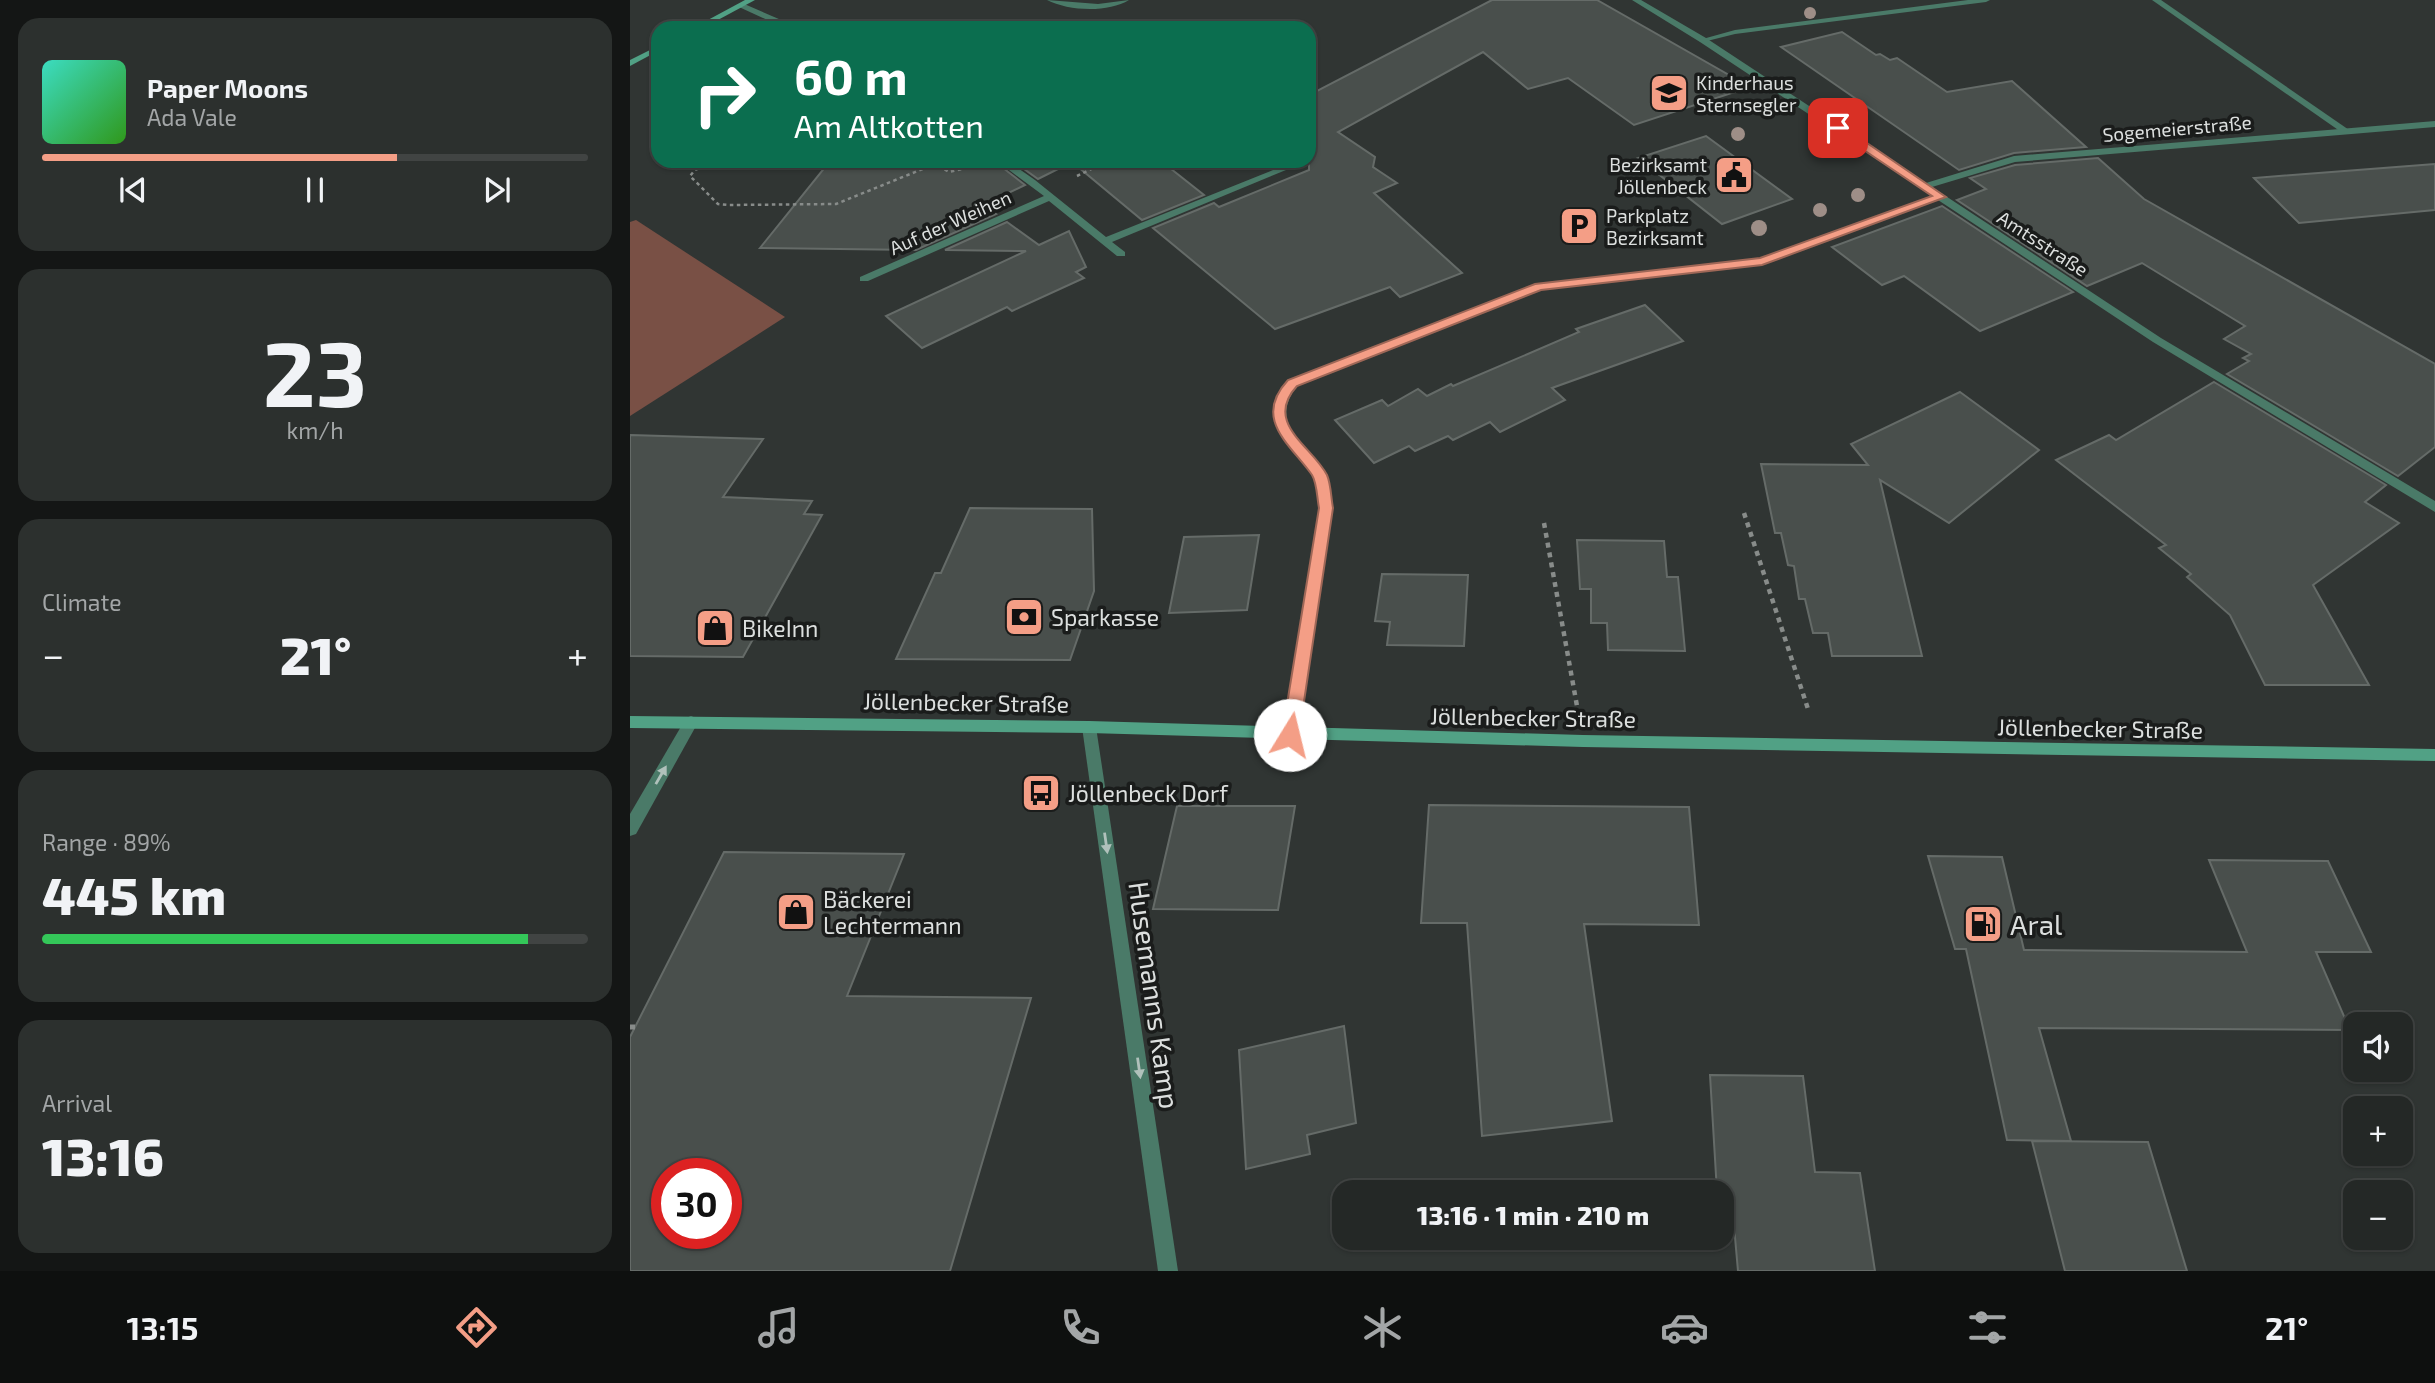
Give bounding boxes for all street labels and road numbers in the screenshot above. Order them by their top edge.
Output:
street label: Sogemeierstraße [2102,110,2252,146]
street label: Auf der Weihen [886,185,1014,259]
street label: Amtsstraße [1993,205,2093,281]
street label: Jöllenbecker Straße [863,686,1069,718]
street label: Jöllenbecker Straße [1430,701,1636,733]
street label: Jöllenbecker Straße [1997,712,2203,744]
street label: Husemanns Kamp [1122,879,1188,1111]

